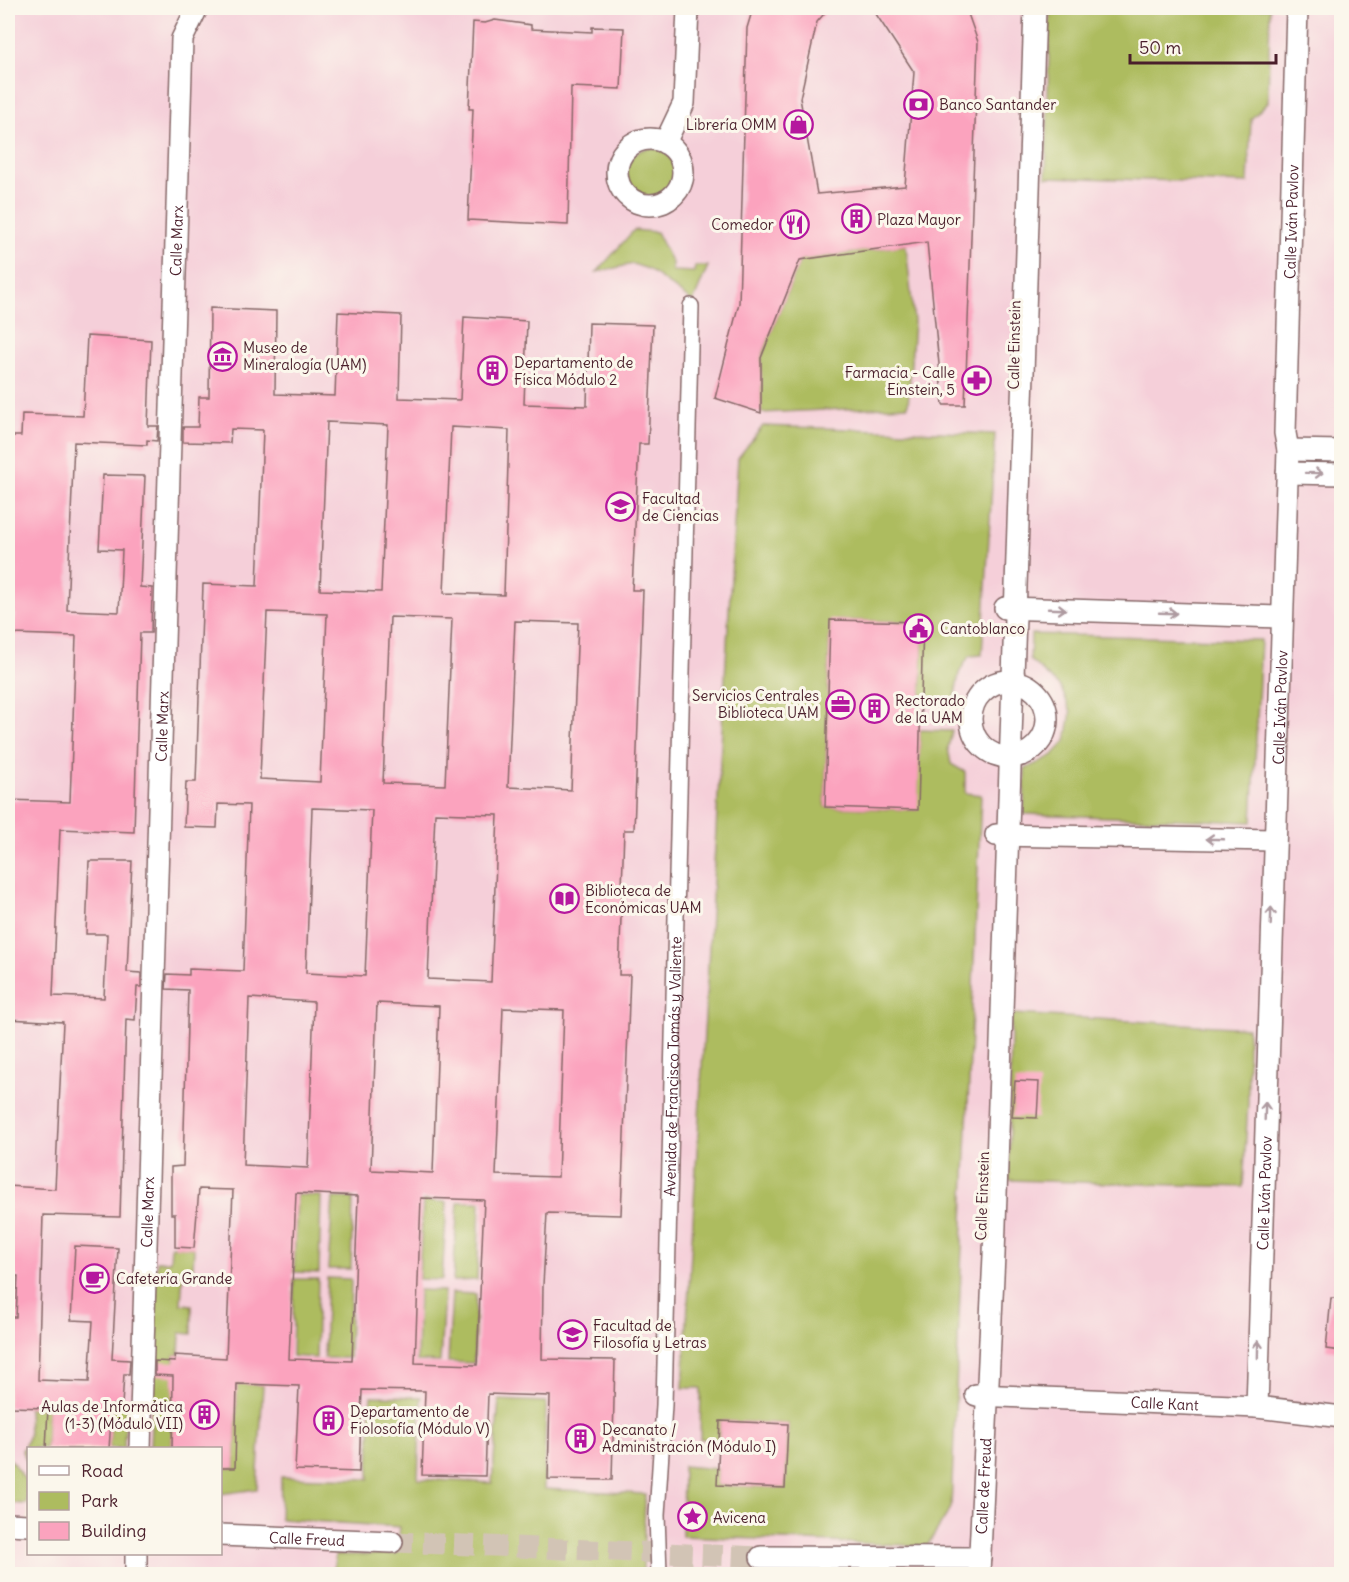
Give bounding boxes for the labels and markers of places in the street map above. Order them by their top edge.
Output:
bank icon: Banco Santander [902,88,934,120]
place label: Banco Santander [939,95,1056,114]
shop icon: Librería OMM [782,108,814,140]
place label: Librería OMM [686,115,777,134]
building icon: Plaza Mayor [840,203,872,235]
restaurant icon: Comedor [779,208,811,240]
place label: Plaza Mayor [877,210,961,229]
place label: Comedor [711,215,774,234]
place label: Museo de Mineralogía (UAM) [243,338,367,374]
museum icon: Museo de Mineralogía (UAM) [206,340,238,372]
place label: Departamento de Física Módulo 2 [514,353,633,389]
building icon: Departamento de Física Módulo 2 [477,355,509,387]
place label: Farmacia - Calle Einstein, 5 [845,363,955,399]
pharmacy icon: Farmacia - Calle Einstein, 5 [960,365,992,397]
place label: Facultad de Ciencias [642,489,719,525]
school or university icon: Facultad de Ciencias [605,491,637,523]
public building icon: Cantoblanco [903,612,935,644]
place label: Cantoblanco [940,619,1025,638]
place label: Servicios Centrales Biblioteca UAM [692,686,819,722]
office icon: Servicios Centrales Biblioteca UAM [824,688,856,720]
place label: Rectorado de la UAM [895,691,965,727]
building icon: Rectorado de la UAM [858,693,890,725]
place label: Biblioteca de Económicas UAM [585,881,702,917]
library icon: Biblioteca de Económicas UAM [548,883,580,915]
cafe icon: Cafetería Grande [79,1262,111,1294]
place label: Cafetería Grande [116,1269,232,1288]
place label: Facultad de Filosofía y Letras [593,1316,707,1352]
school or university icon: Facultad de Filosofía y Letras [556,1318,588,1350]
place label: Aulas de Informática (1-3) (Módulo VII) [41,1397,183,1433]
building icon: Aulas de Informática (1-3) (Módulo VII) [188,1399,220,1431]
place label: Departamento de Fiolosofía (Módulo V) [350,1402,490,1438]
building icon: Departamento de Fiolosofía (Módulo V) [313,1404,345,1436]
place label: Decanato / Administración (Módulo I) [602,1420,776,1456]
building icon: Decanato / Administración (Módulo I) [565,1422,597,1454]
place icon: Avicena [676,1501,708,1533]
place label: Avicena [713,1508,766,1527]

